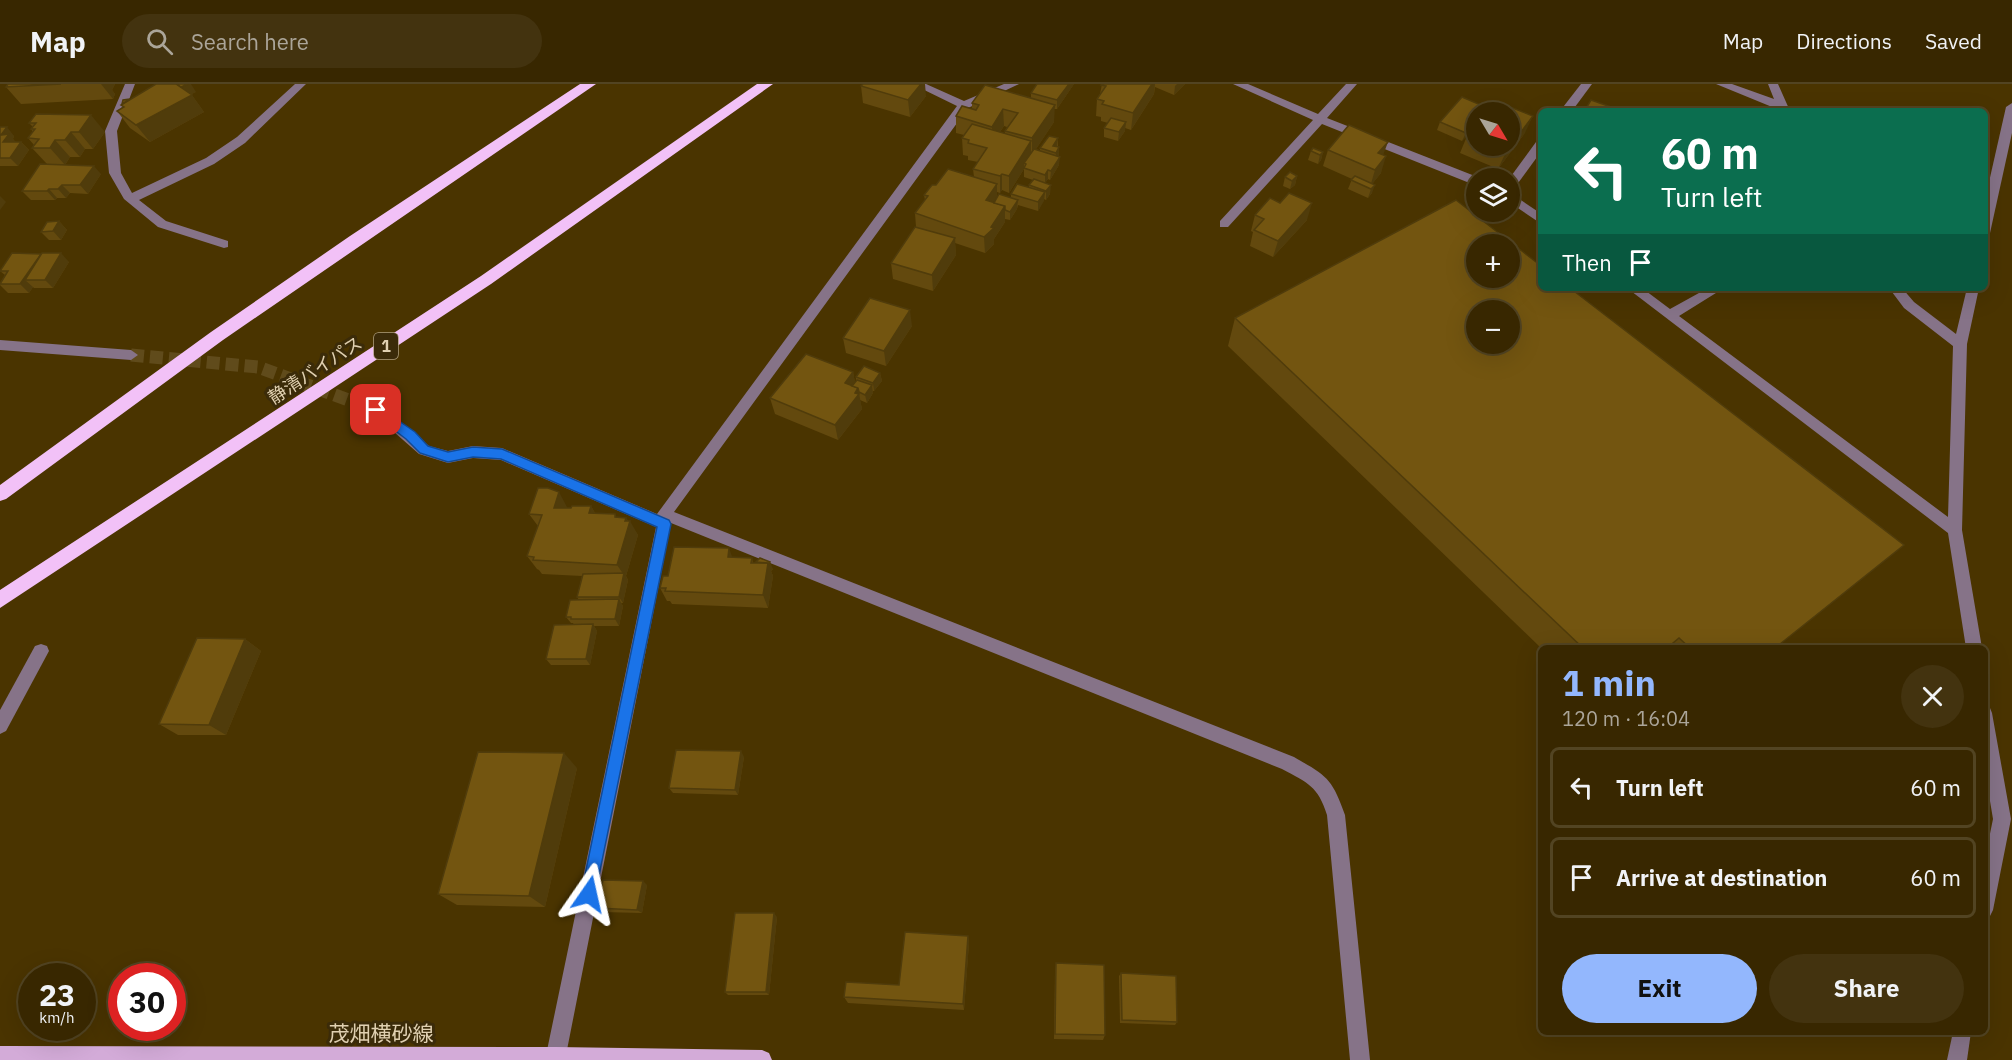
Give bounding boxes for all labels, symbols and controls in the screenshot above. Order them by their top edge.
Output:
search box [122,14,542,68]
text: Map [30,23,86,60]
icon: search [143,25,176,58]
text: Search here [191,27,309,56]
text: Map [1723,27,1763,55]
text: Directions [1796,27,1892,55]
text: Saved [1925,27,1982,55]
north arrow [1466,102,1520,156]
map controls [1466,102,1520,354]
text: 60 m [1661,126,1759,181]
icon: left [1562,132,1640,210]
button: layers [1466,168,1520,222]
text: Turn left [1661,179,1762,214]
button: + [1466,234,1520,288]
icon: arrive [1624,246,1657,279]
text: Then [1562,248,1612,277]
button: − [1466,300,1520,354]
street label: 静清バイパス [264,331,366,409]
road number: 1 [374,333,398,359]
pin [350,384,401,435]
icon: arrive [359,393,392,426]
text: 1 min [1562,659,1656,706]
button: close [1901,665,1964,728]
text: 120 m · 16:04 [1562,705,1690,732]
icon: left [1565,771,1598,804]
text: Turn left [1616,773,1704,802]
text: 60 m [1910,773,1961,802]
icon: arrive [1565,861,1598,894]
position arrow [557,862,621,926]
text: Arrive at destination [1616,863,1827,892]
text: 60 m [1910,863,1961,892]
button: Exit [1562,954,1757,1023]
button: Share [1769,954,1964,1023]
speed limit sign: 30 [108,963,186,1041]
text: 23 [39,975,75,1014]
text: km/h [39,1008,75,1027]
street label: 茂畑横砂線 [329,1019,434,1047]

